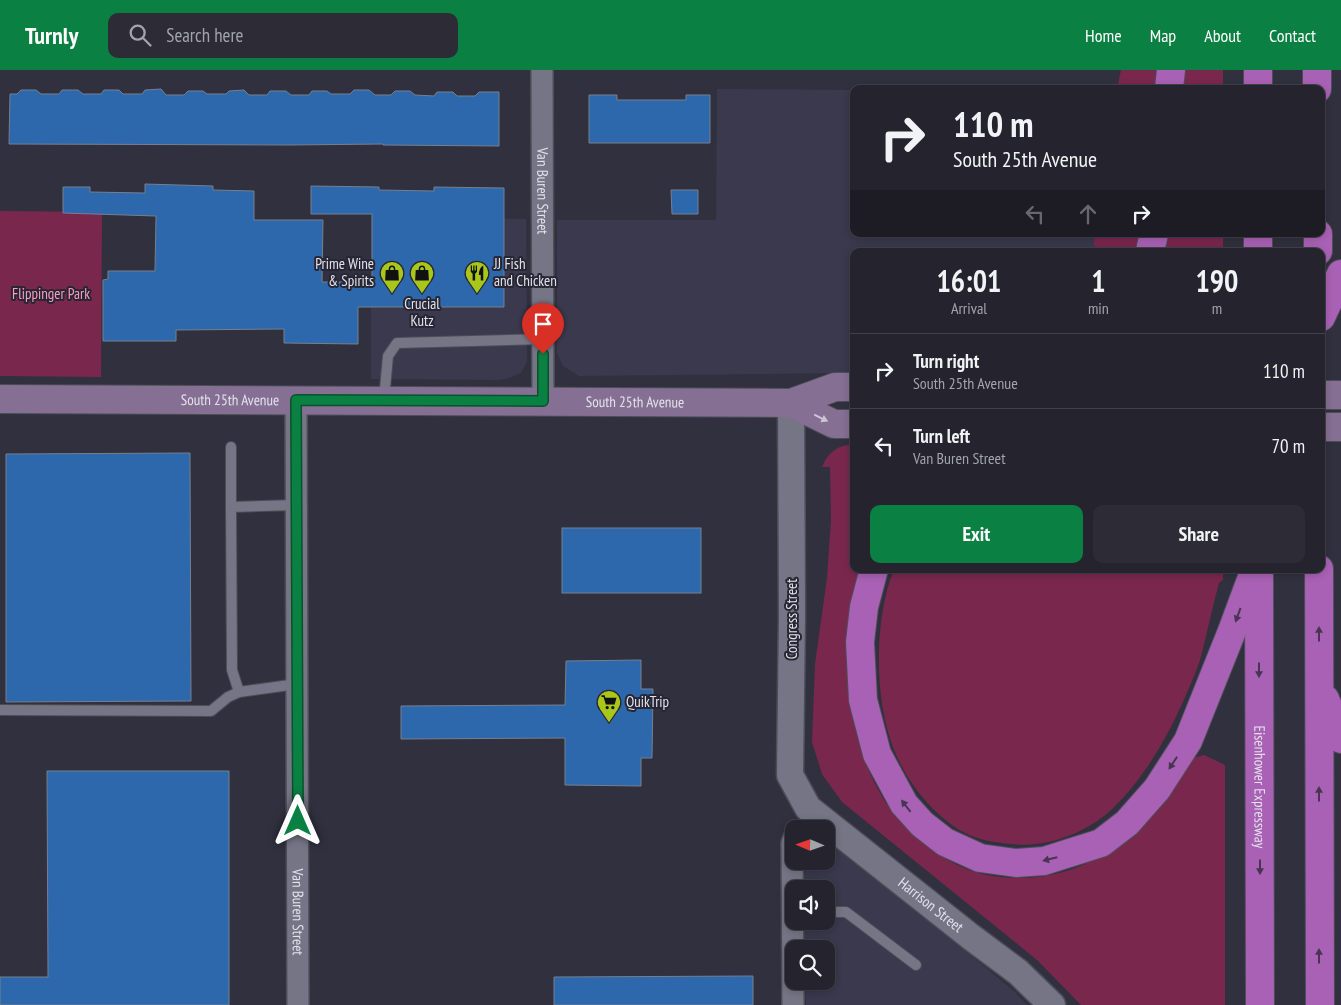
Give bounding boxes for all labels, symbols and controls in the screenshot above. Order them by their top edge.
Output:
search box [108,13,458,58]
text: Turnly [25,20,78,51]
icon: search [126,21,154,49]
text: Search here [166,23,243,47]
text: Home [1085,24,1122,47]
text: Map [1150,24,1176,47]
text: About [1204,24,1241,47]
text: Contact [1269,24,1316,47]
text: 110 m [953,101,1034,147]
icon: right [870,105,935,170]
text: South 25th Avenue [953,145,1097,173]
street label: Van Buren Street [533,146,552,235]
icon: left [1021,200,1049,228]
icon: ahead [1074,200,1102,228]
icon: right [1127,200,1155,228]
place label: Prime Wine & Spirits [315,254,374,290]
place label: JJ Fish and Chicken [493,254,557,290]
shop icon: Prime Wine & Spirits [379,260,405,294]
shop icon: Crucial Kutz [409,260,435,294]
restaurant icon: JJ Fish and Chicken [464,260,490,294]
text: 16:01 [937,261,1001,300]
text: 1 [1091,261,1106,300]
text: 190 [1195,261,1238,300]
park label: Flippinger Park [12,284,90,303]
place label: Crucial Kutz [404,294,440,330]
text: Arrival [951,298,987,318]
text: min [1088,298,1109,318]
text: m [1212,298,1222,318]
pin [522,303,564,354]
icon: arrive [529,310,557,338]
text: Turn right [913,349,979,373]
icon: right [870,357,898,385]
text: 110 m [1263,359,1305,383]
text: South 25th Avenue [913,373,1018,393]
street label: South 25th Avenue [181,390,279,409]
street label: South 25th Avenue [586,392,684,411]
one-way arrow [814,414,828,422]
text: Turn left [913,424,970,448]
icon: left [870,432,898,460]
text: 70 m [1272,434,1305,458]
text: Van Buren Street [913,448,1006,468]
button: Exit [870,505,1083,563]
button: Share [1093,505,1305,563]
street label: Congress Street [782,579,801,659]
one-way arrow [1234,607,1241,622]
one-way arrow [1315,626,1323,642]
one-way arrow [1255,662,1263,678]
supermarket icon: QuikTrip [596,689,622,723]
place label: QuikTrip [626,692,669,711]
street label: Eisenhower Expressway [1250,726,1270,849]
one-way arrow [1169,757,1178,770]
one-way arrow [1315,786,1323,802]
position arrow [271,794,323,846]
one-way arrow [901,800,912,813]
north arrow [785,820,835,870]
map controls [785,820,835,990]
one-way arrow [1042,855,1057,863]
one-way arrow [1256,860,1264,876]
street label: Van Buren Street [289,867,308,956]
street label: Harrison Street [894,873,967,936]
button: sound [785,880,835,930]
button: search [785,940,835,990]
one-way arrow [1315,948,1323,964]

